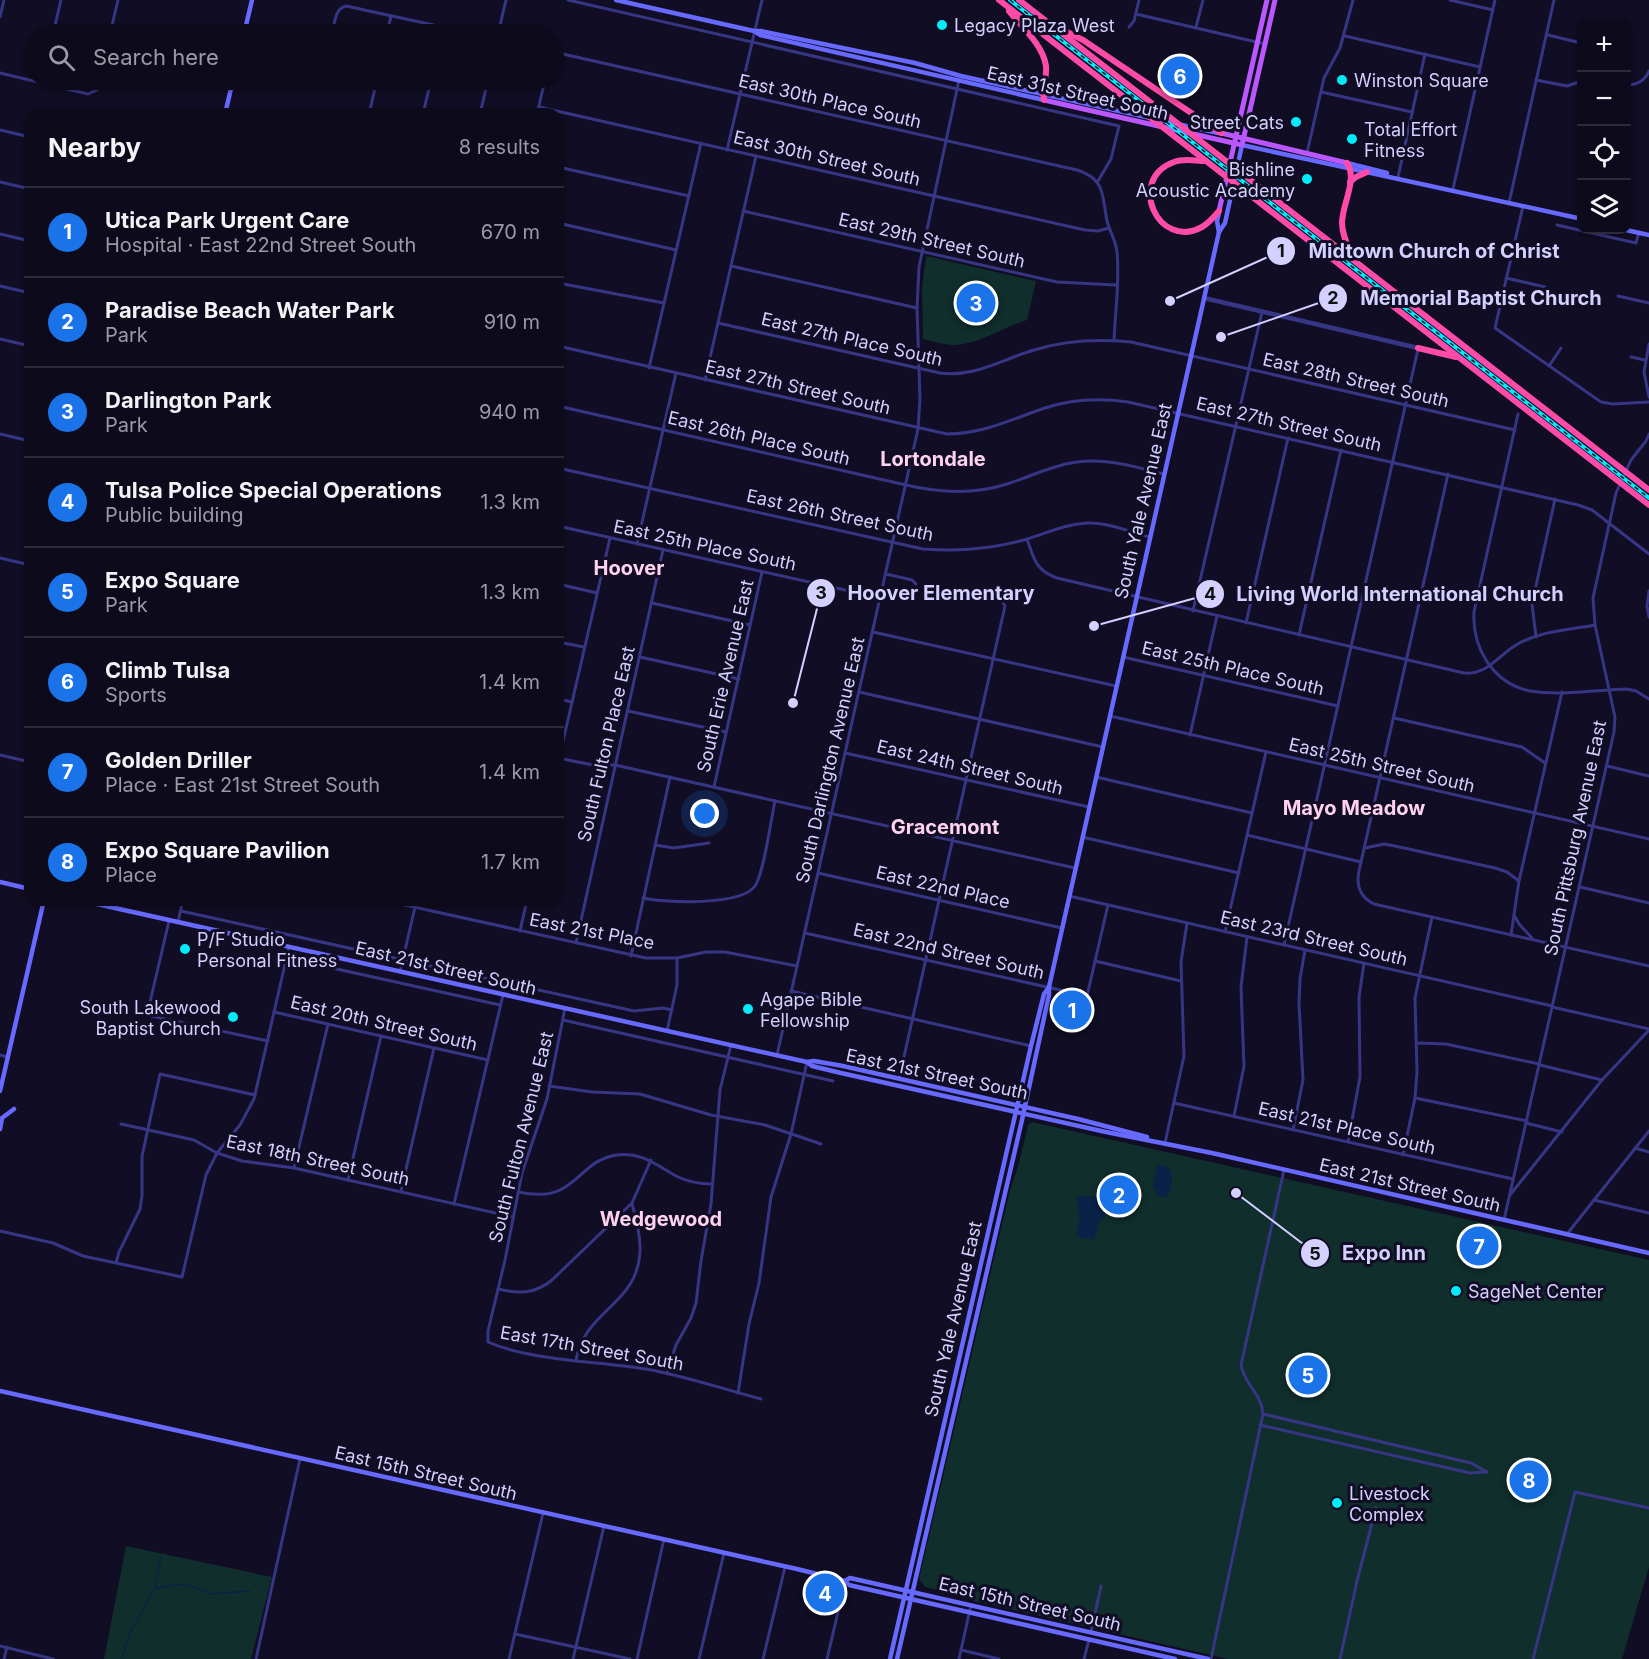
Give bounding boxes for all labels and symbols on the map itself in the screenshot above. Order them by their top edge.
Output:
place label: Legacy Plaza West [954,15,1115,36]
marker: Legacy Plaza West [935,18,949,32]
pin: 6 [1160,54,1200,98]
street label: East 31st Street South [985,62,1171,124]
street label: East 30th Place South [737,70,923,132]
place label: Winston Square [1354,70,1489,91]
marker: Winston Square [1335,73,1349,87]
place label: Street Cats [1190,112,1284,133]
marker: Street Cats [1289,115,1303,129]
place label: Total Effort Fitness [1364,119,1457,161]
street label: East 30th Street South [732,126,922,190]
marker: Total Effort Fitness [1345,132,1359,146]
place label: Bishline Acoustic Academy [1136,159,1295,201]
marker: Bishline Acoustic Academy [1300,172,1314,186]
street label: East 29th Street South [837,208,1027,272]
callout: Midtown Church of Christ [1266,232,1571,270]
text: Midtown Church of Christ [1308,239,1560,263]
text: 1 [1277,240,1285,261]
callout: Memorial Baptist Church [1318,279,1614,317]
pin: 3 [956,280,996,326]
text: Memorial Baptist Church [1360,286,1602,310]
text: 2 [1327,287,1339,308]
street label: East 27th Place South [759,308,945,370]
street label: East 28th Street South [1261,348,1451,412]
street label: East 27th Street South [703,355,893,419]
street label: East 27th Street South [1194,392,1384,456]
street label: South Yale Avenue East [1110,401,1176,601]
street label: East 26th Place South [666,407,852,469]
district label: Lortondale [880,447,986,471]
street label: East 26th Street South [745,485,935,545]
street label: East 25th Place South [612,515,798,575]
district label: Hoover [594,556,664,580]
callout: Hoover Elementary [806,574,1047,612]
callout: Living World International Church [1195,575,1576,613]
street label: South Erie Avenue East [693,578,757,774]
text: Hoover Elementary [847,581,1035,605]
text: 3 [815,582,827,603]
text: Living World International Church [1236,582,1564,606]
text: 4 [1204,583,1216,604]
street label: South Darlington Avenue East [791,635,869,885]
street label: East 25th Place South [1140,637,1326,699]
street label: South Fulton Place East [573,644,639,844]
street label: South Pittsburg Avenue East [1540,718,1610,958]
street label: East 25th Street South [1287,733,1477,797]
street label: East 24th Street South [875,735,1065,799]
district label: Mayo Meadow [1283,796,1425,820]
your location [690,799,719,828]
district label: Gracemont [891,815,999,839]
street label: East 22nd Place [874,861,1012,913]
street label: East 23rd Street South [1218,906,1410,970]
street label: East 21st Place [528,909,656,953]
street label: East 22nd Street South [851,919,1047,983]
place label: P/F Studio Personal Fitness [197,929,337,971]
street label: East 21st Street South [353,937,539,999]
marker: P/F Studio Personal Fitness [178,942,192,956]
pin: 1 [1052,988,1092,1032]
place label: Agape Bible Fellowship [760,989,862,1031]
street label: East 20th Street South [289,991,479,1055]
place label: South Lakewood Baptist Church [79,997,221,1039]
marker: Agape Bible Fellowship [741,1002,755,1016]
marker: South Lakewood Baptist Church [226,1010,240,1024]
street label: South Fulton Avenue East [485,1029,557,1245]
street label: East 21st Street South [844,1044,1030,1104]
street label: East 21st Place South [1256,1097,1438,1159]
street label: East 18th Street South [224,1130,412,1190]
street label: East 21st Street South [1317,1154,1503,1216]
pin: 2 [1100,1172,1138,1218]
district label: Wedgewood [600,1207,722,1231]
street label: South Yale Avenue East [920,1219,986,1419]
pin: 7 [1460,1224,1498,1268]
callout: Expo Inn [1300,1234,1438,1272]
text: Expo Inn [1342,1241,1426,1265]
text: 5 [1309,1243,1321,1264]
place label: SageNet Center [1468,1281,1604,1302]
marker: SageNet Center [1449,1284,1463,1298]
street label: East 17th Street South [499,1322,685,1374]
pin: 5 [1288,1352,1328,1398]
street label: East 15th Street South [333,1442,519,1504]
pin: 8 [1510,1458,1549,1502]
place label: Livestock Complex [1349,1483,1430,1525]
marker: Livestock Complex [1330,1496,1344,1510]
pin: 4 [806,1570,844,1616]
street label: East 15th Street South [937,1573,1123,1635]

